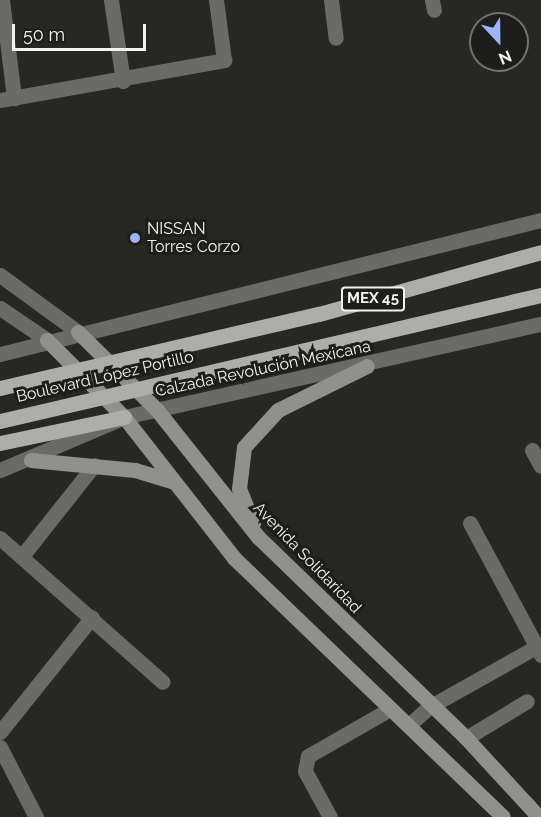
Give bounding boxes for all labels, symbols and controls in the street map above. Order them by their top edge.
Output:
scale bar [15,12,148,50]
north arrow [469,12,529,72]
text: 50 m [23,24,65,45]
text: N [496,46,514,68]
place label: NISSAN Torres Corzo [147,219,240,257]
marker: NISSAN Torres Corzo [128,231,142,245]
road number: MEX 45 [340,287,406,311]
street label: Calzada Revolución Mexicana [154,337,372,401]
street label: Boulevard López Portillo [14,347,196,407]
street label: Avenida Solidaridad [249,498,365,618]

